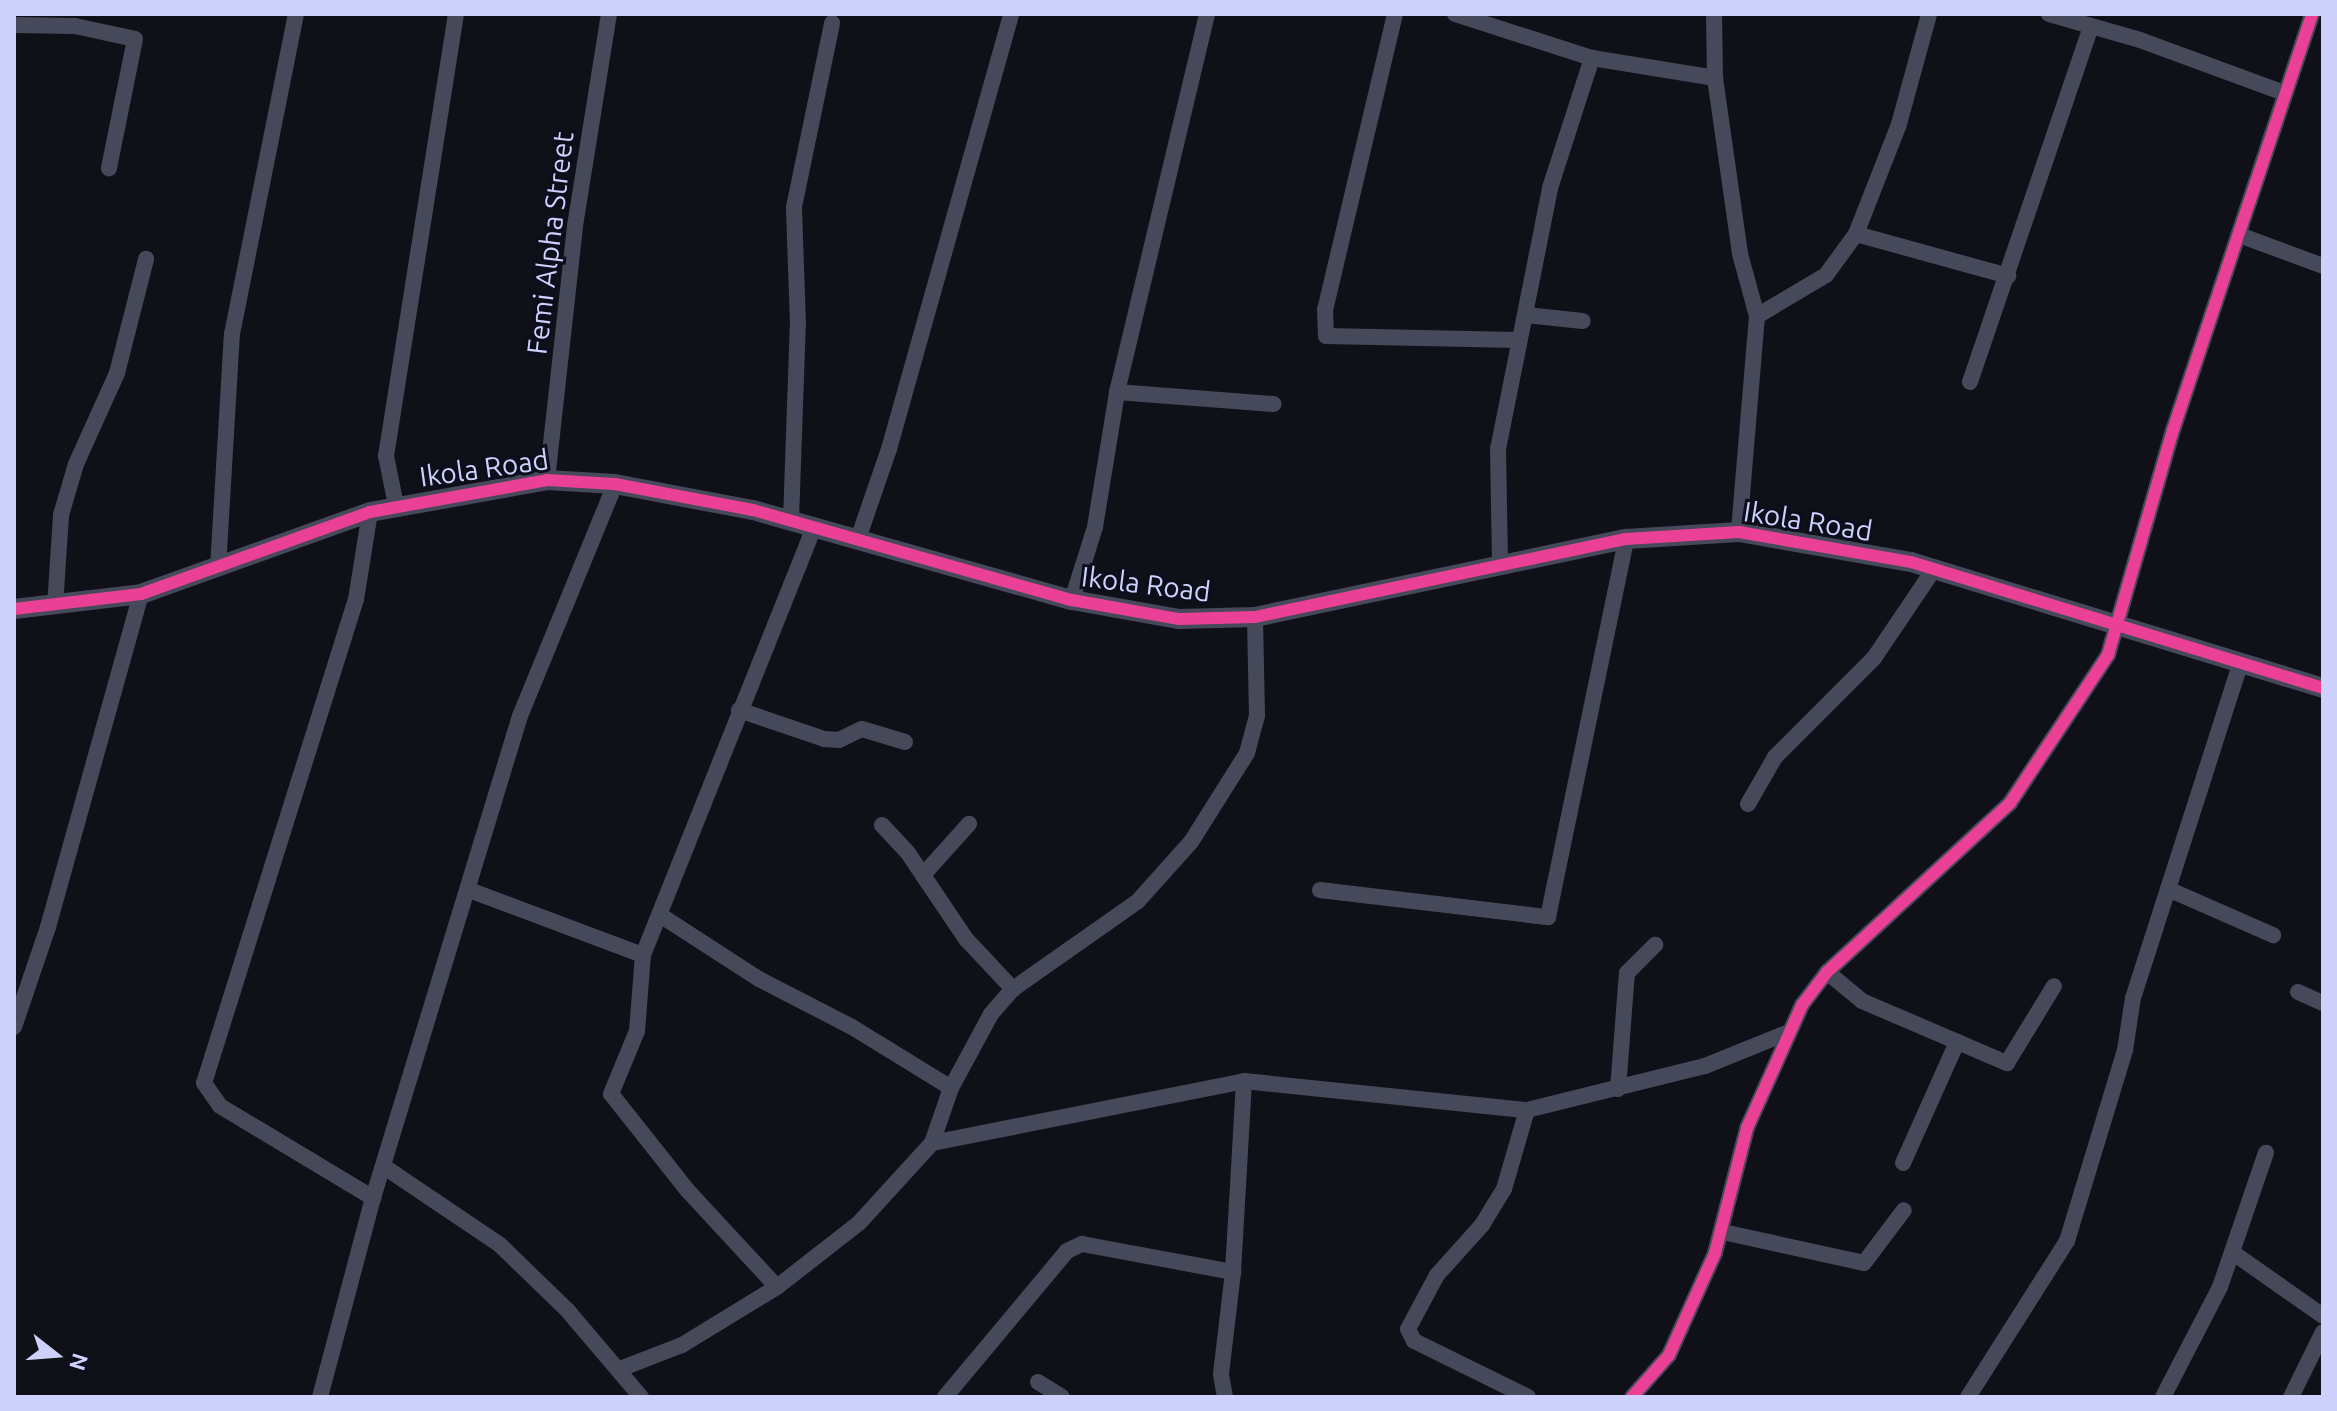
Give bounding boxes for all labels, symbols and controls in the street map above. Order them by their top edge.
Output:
street label: Femi Alpha Street [520,130,580,356]
street label: Ikola Road [417,442,551,494]
street label: Ikola Road [1741,494,1875,548]
street label: Ikola Road [1080,559,1212,609]
north arrow [16,1315,96,1395]
text: N [65,1351,94,1374]

